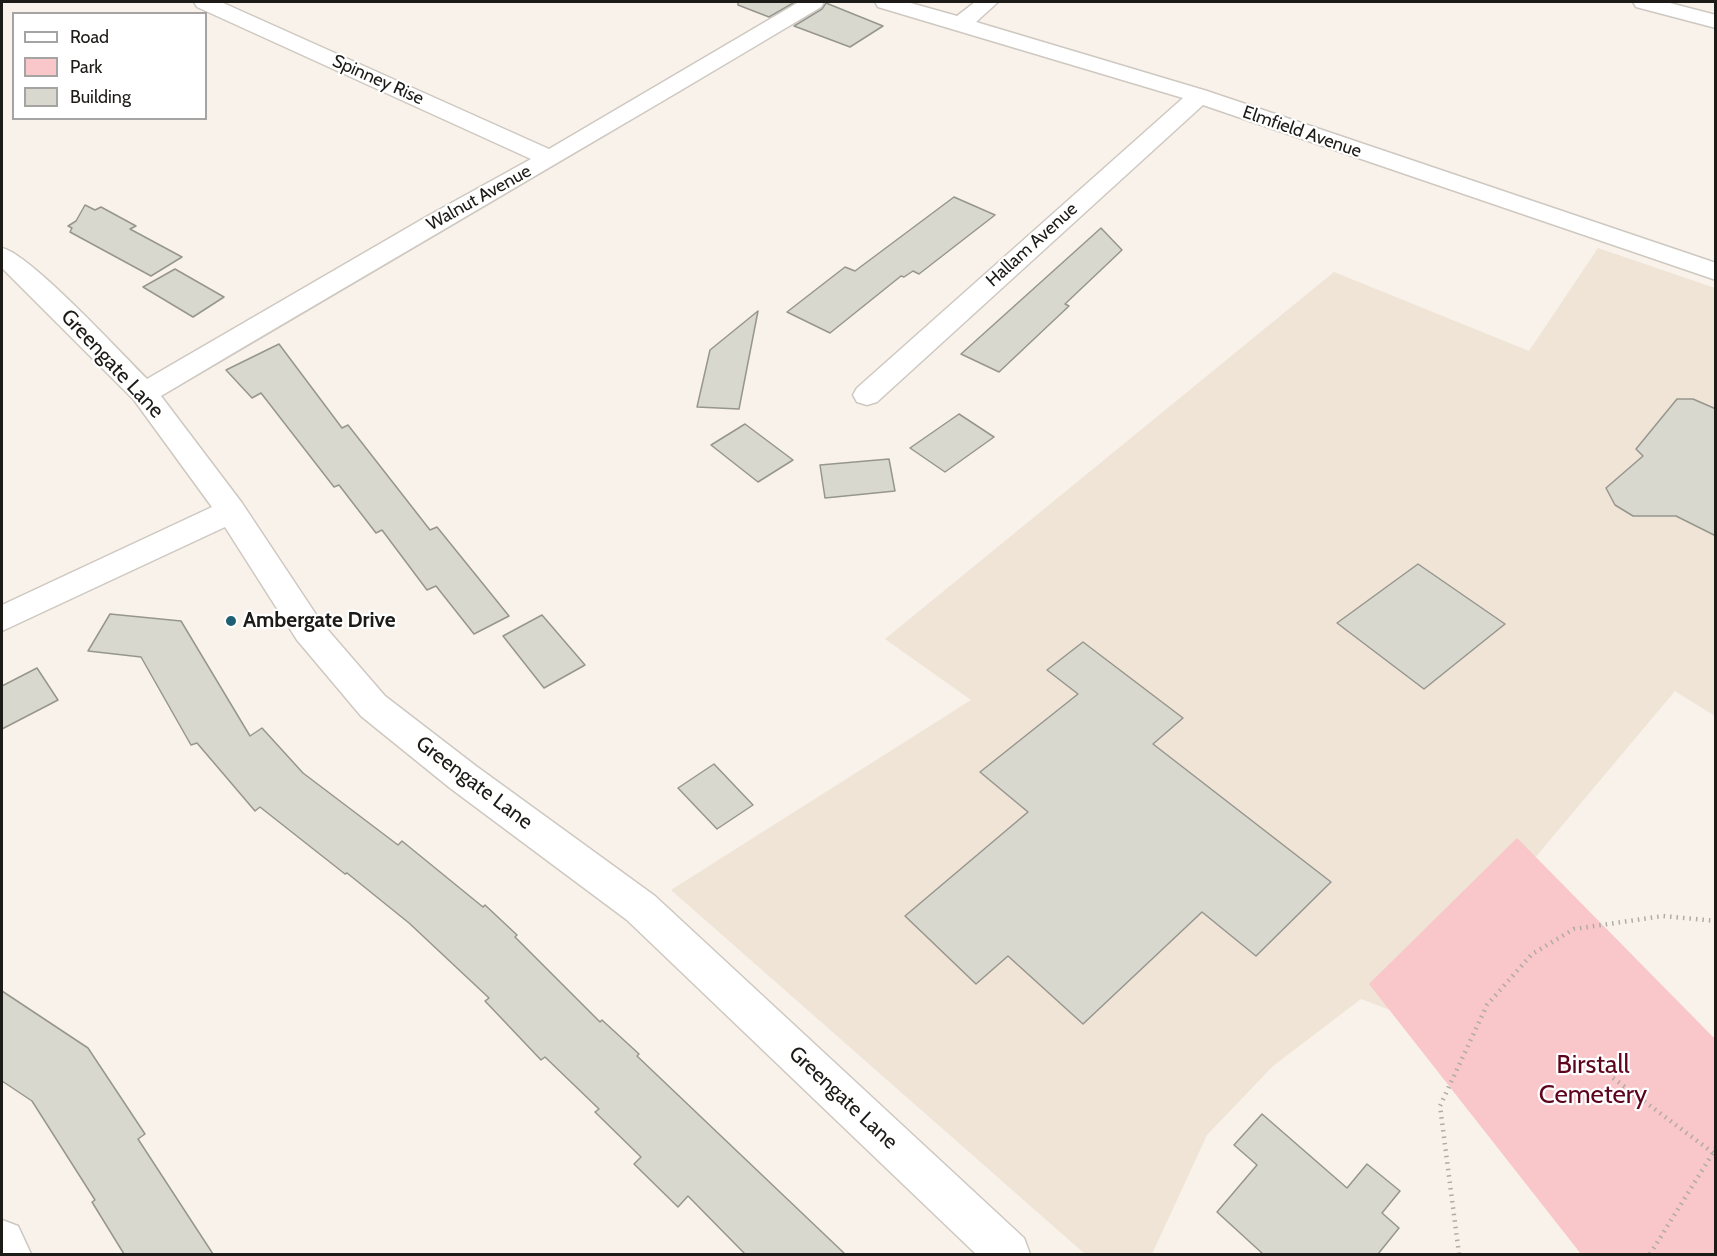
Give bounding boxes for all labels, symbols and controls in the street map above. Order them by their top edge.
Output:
legend [12,12,207,120]
text: Road [70,26,109,48]
street label: Spinney Rise [329,50,427,110]
text: Park [70,56,102,78]
text: Building [70,86,131,108]
street label: Elmfield Avenue [1240,102,1364,162]
street label: Walnut Avenue [423,160,535,236]
street label: Hallam Avenue [982,198,1082,292]
street label: Greengate Lane [55,304,169,424]
place label: Ambergate Drive [243,608,396,634]
marker: Ambergate Drive [224,614,238,628]
street label: Greengate Lane [411,731,537,835]
street label: Greengate Lane [783,1041,903,1155]
park label: Birstall Cemetery [1539,1049,1647,1110]

